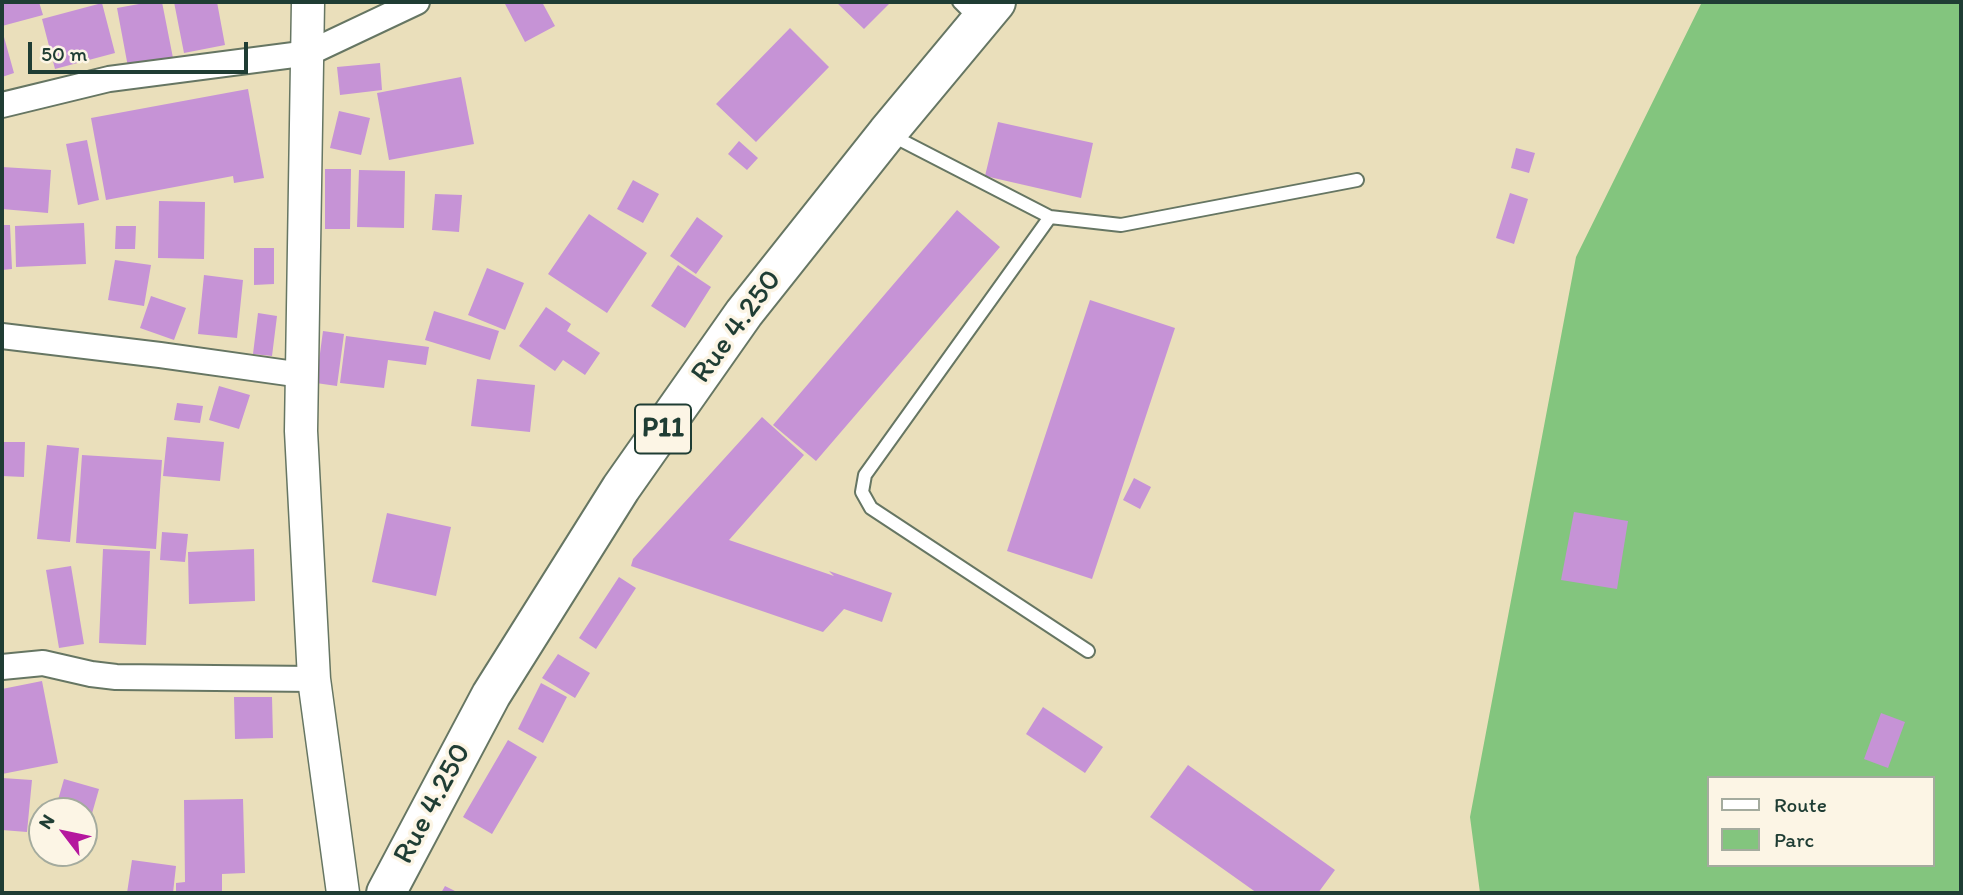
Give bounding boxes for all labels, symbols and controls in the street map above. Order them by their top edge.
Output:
scale bar [32,28,252,72]
text: 50 m [41,41,87,66]
street label: Rue 4.250 [684,263,790,391]
road number: P11 [635,404,691,453]
street label: Rue 4.250 [386,738,480,870]
legend [1708,776,1935,867]
text: Route [1774,792,1827,817]
north arrow [28,797,98,867]
text: N [33,810,60,833]
text: Parc [1774,827,1814,852]

